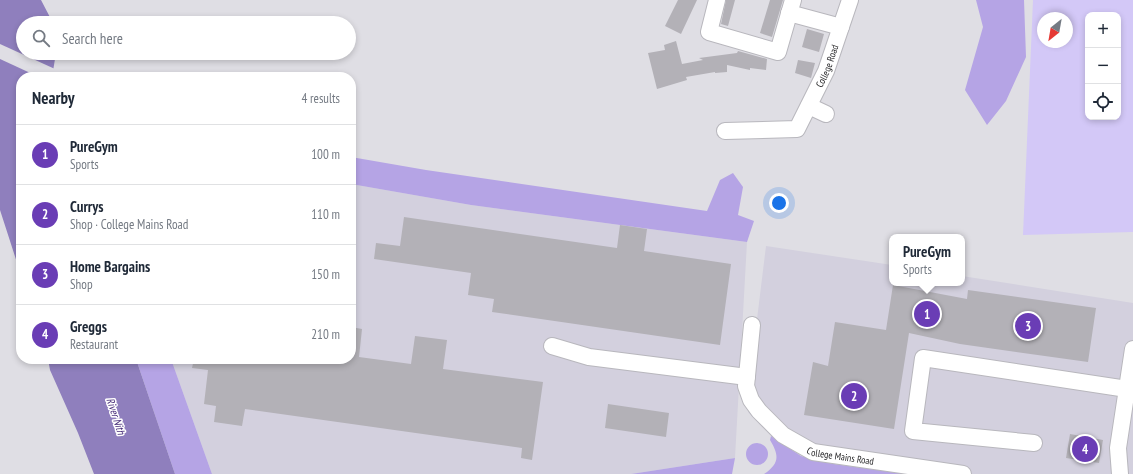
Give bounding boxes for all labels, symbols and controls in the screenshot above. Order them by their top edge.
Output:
north arrow [1037,12,1073,48]
map controls [1085,12,1121,120]
button: + [1085,12,1121,48]
search box [16,16,356,60]
icon: search [30,27,52,49]
text: Search here [62,29,123,48]
street label: College Road [813,43,841,90]
button: − [1085,48,1121,84]
button: locate [1085,84,1121,120]
text: Nearby [32,87,75,109]
text: 4 results [301,90,340,107]
text: PureGym [70,137,118,156]
text: 1 [42,146,48,163]
text: 100 m [311,146,340,163]
text: Sports [70,156,99,173]
your location [769,193,789,213]
text: Currys [70,197,103,216]
text: 2 [42,206,48,223]
text: 110 m [311,206,340,223]
text: Shop · College Mains Road [70,216,188,233]
popup [889,234,965,286]
text: PureGym [903,242,951,261]
text: Home Bargains [70,257,150,276]
text: Sports [903,261,932,278]
text: 3 [42,266,48,283]
text: 150 m [311,266,340,283]
text: Shop [70,276,93,293]
pin: 1 [914,299,940,329]
pin: 3 [1015,311,1041,341]
text: Greggs [70,317,107,336]
text: 4 [42,326,48,343]
text: 210 m [311,326,340,343]
text: Restaurant [70,336,118,353]
pin: 2 [841,381,867,411]
water label: River Nith [103,396,129,437]
pin: 4 [1072,434,1098,464]
street label: College Mains Road [804,444,875,468]

